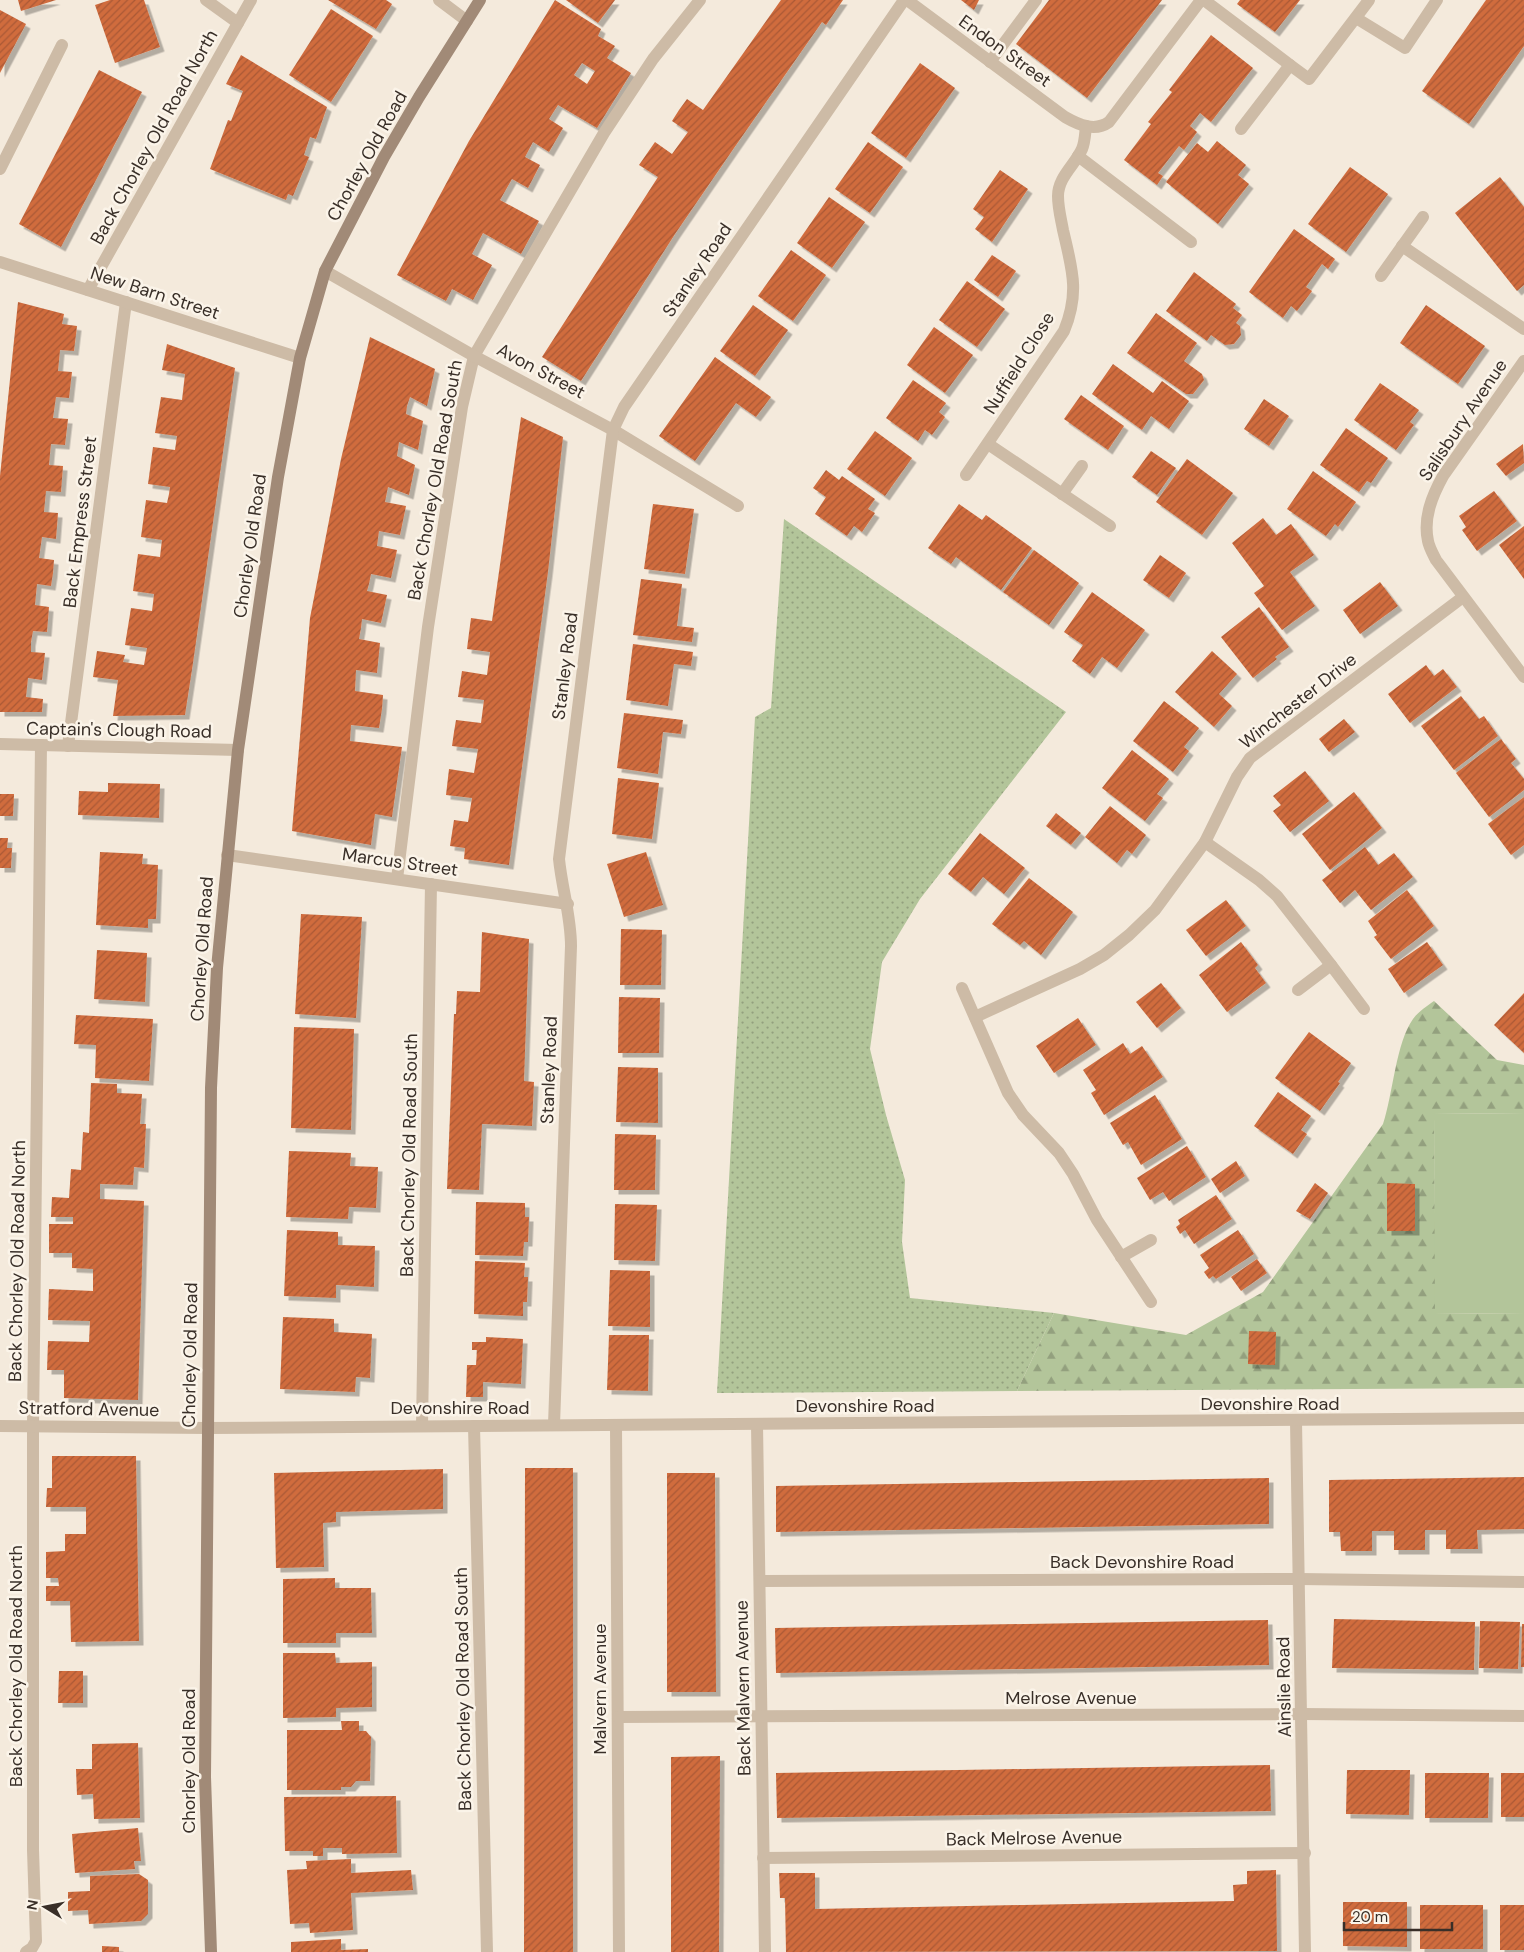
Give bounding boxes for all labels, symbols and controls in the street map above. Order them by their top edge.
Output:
street label: Endon Street [954,9,1056,93]
street label: Back Chorley Old Road North [85,25,223,249]
street label: Chorley Old Road [321,87,413,225]
street label: Stanley Road [657,218,737,322]
street label: New Barn Street [87,261,223,325]
street label: Nuffield Close [978,307,1060,419]
street label: Avon Street [493,338,589,404]
street label: Salisbury Avenue [1413,355,1513,485]
street label: Back Chorley Old Road South [402,358,468,602]
street label: Back Empress Street [58,435,102,609]
street label: Chorley Old Road [228,472,272,620]
street label: Stanley Road [546,611,584,721]
street label: Winchester Drive [1234,648,1362,754]
street label: Captain's Clough Road [26,716,212,744]
street label: Marcus Street [341,842,459,882]
street label: Chorley Old Road [185,876,219,1022]
street label: Stanley Road [535,1016,563,1124]
street label: Back Chorley Old Road South [395,1033,423,1277]
street label: Back Chorley Old Road North [3,1140,31,1382]
street label: Chorley Old Road [177,1282,203,1428]
street label: Devonshire Road [1200,1392,1340,1416]
street label: Devonshire Road [795,1394,935,1418]
street label: Stratford Avenue [18,1396,160,1422]
street label: Devonshire Road [390,1396,530,1420]
street label: Back Chorley Old Road North [4,1545,28,1787]
street label: Back Devonshire Road [1050,1550,1234,1574]
street label: Back Chorley Old Road South [449,1567,477,1811]
street label: Back Malvern Avenue [729,1600,757,1776]
street label: Malvern Avenue [588,1623,612,1755]
street label: Ainslie Road [1271,1636,1297,1738]
street label: Melrose Avenue [1005,1686,1137,1710]
street label: Chorley Old Road [177,1688,201,1834]
street label: Back Melrose Avenue [946,1824,1122,1852]
north arrow [20,1882,70,1932]
text: N [22,1898,42,1911]
scale bar [1344,1900,1452,1932]
text: 20 m [1352,1907,1388,1927]

